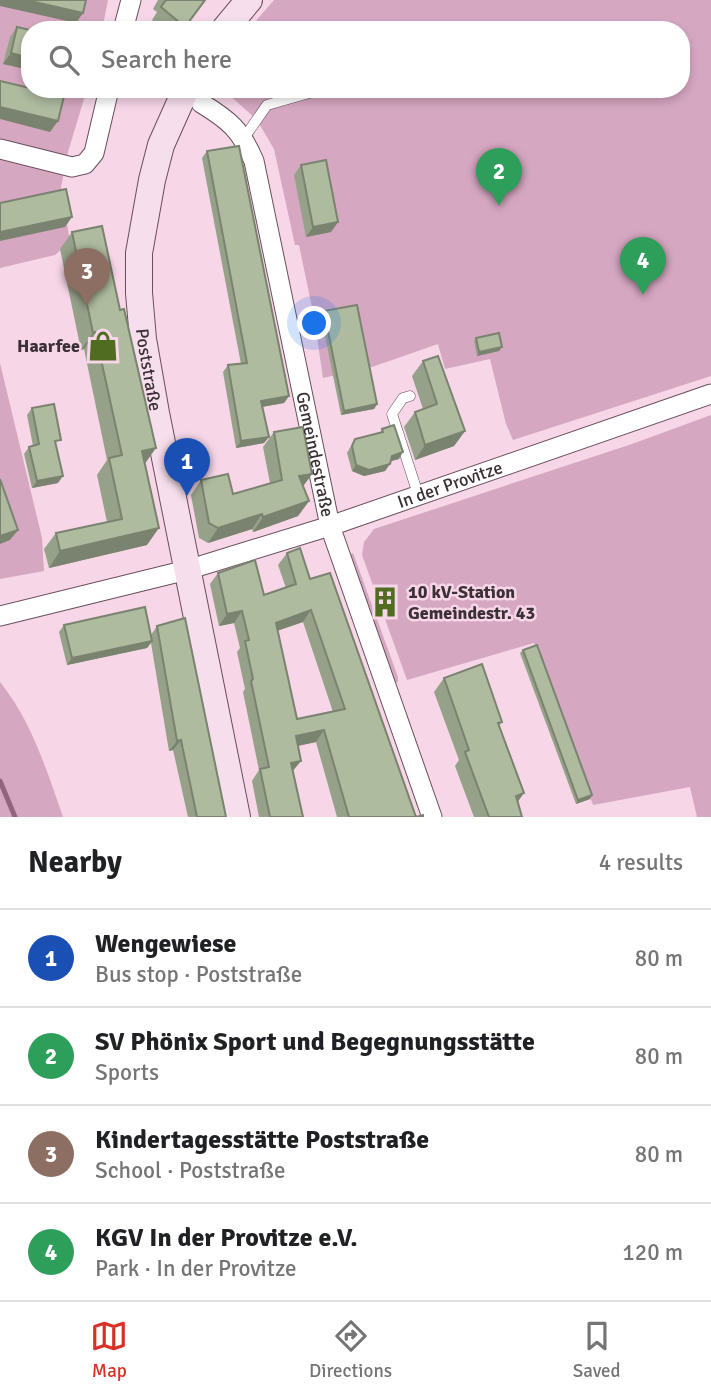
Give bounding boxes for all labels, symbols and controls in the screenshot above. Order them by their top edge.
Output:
search box [21,21,690,98]
icon: search [45,41,83,79]
text: Search here [101,44,232,76]
pin: 2 [476,148,522,206]
pin: 4 [620,237,666,295]
pin: 3 [64,248,110,306]
your location [297,306,331,340]
street label: Poststraße [131,328,166,413]
shop icon: Haarfee [86,329,120,363]
place label: Haarfee [17,335,80,357]
street label: Gemeindestraße [291,390,339,519]
pin: 1 [164,438,210,496]
street label: In der Provitze [394,456,505,513]
place label: 10 kV-Station Gemeindestr. 43 [408,581,535,624]
building icon: 10 kV-Station Gemeindestr. 43 [368,585,402,619]
text: Nearby [28,844,122,881]
text: 4 results [599,848,683,877]
text: Wengewiese [95,928,237,960]
text: 1 [45,944,57,973]
text: 80 m [635,944,683,973]
text: Bus stop · Poststraße [95,960,302,989]
text: SV Phönix Sport und Begegnungsstätte [95,1026,535,1058]
text: 2 [45,1042,57,1071]
text: 80 m [635,1042,683,1071]
text: Sports [95,1058,159,1087]
text: Kindertagesstätte Poststraße [95,1124,429,1156]
text: 3 [45,1140,57,1169]
text: 80 m [635,1140,683,1169]
text: School · Poststraße [95,1156,285,1185]
text: KGV In der Provitze e.V. [95,1222,358,1254]
text: 4 [45,1238,57,1267]
text: 120 m [622,1238,683,1267]
text: Park · In der Provitze [95,1254,297,1283]
tab: Map [90,1317,128,1383]
tab: Directions [309,1317,392,1383]
tab: Saved [573,1317,621,1383]

